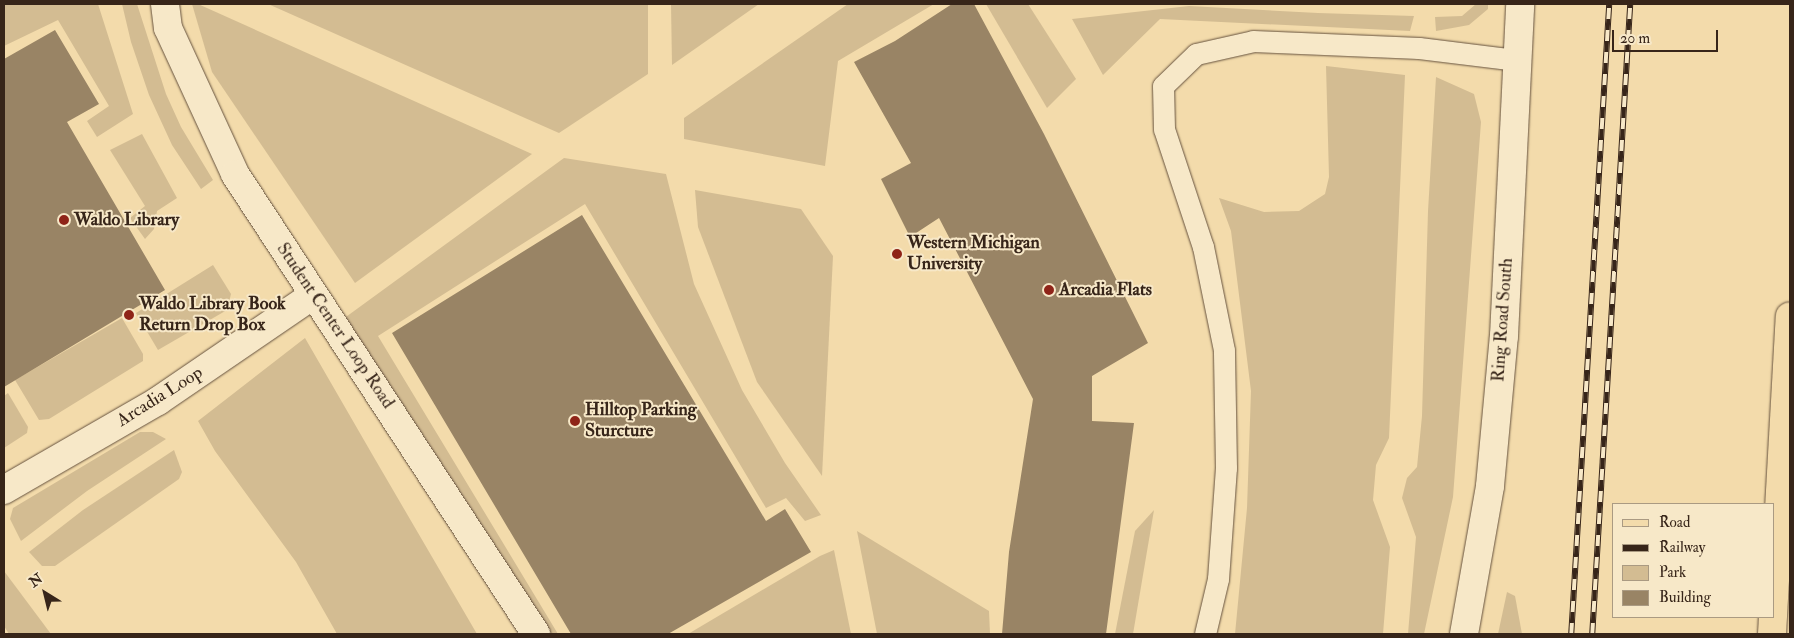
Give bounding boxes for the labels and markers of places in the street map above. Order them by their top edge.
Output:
place label: Waldo Library [74,209,179,231]
marker: Waldo Library [58,214,70,226]
place label: Western Michigan University [907,233,1040,276]
marker: Western Michigan University [891,248,903,260]
place label: Arcadia Flats [1059,279,1152,301]
marker: Arcadia Flats [1043,284,1055,296]
place label: Waldo Library Book Return Drop Box [139,294,286,336]
marker: Waldo Library Book Return Drop Box [123,309,135,321]
place label: Hilltop Parking Sturcture [585,400,697,442]
marker: Hilltop Parking Sturcture [569,415,581,427]

